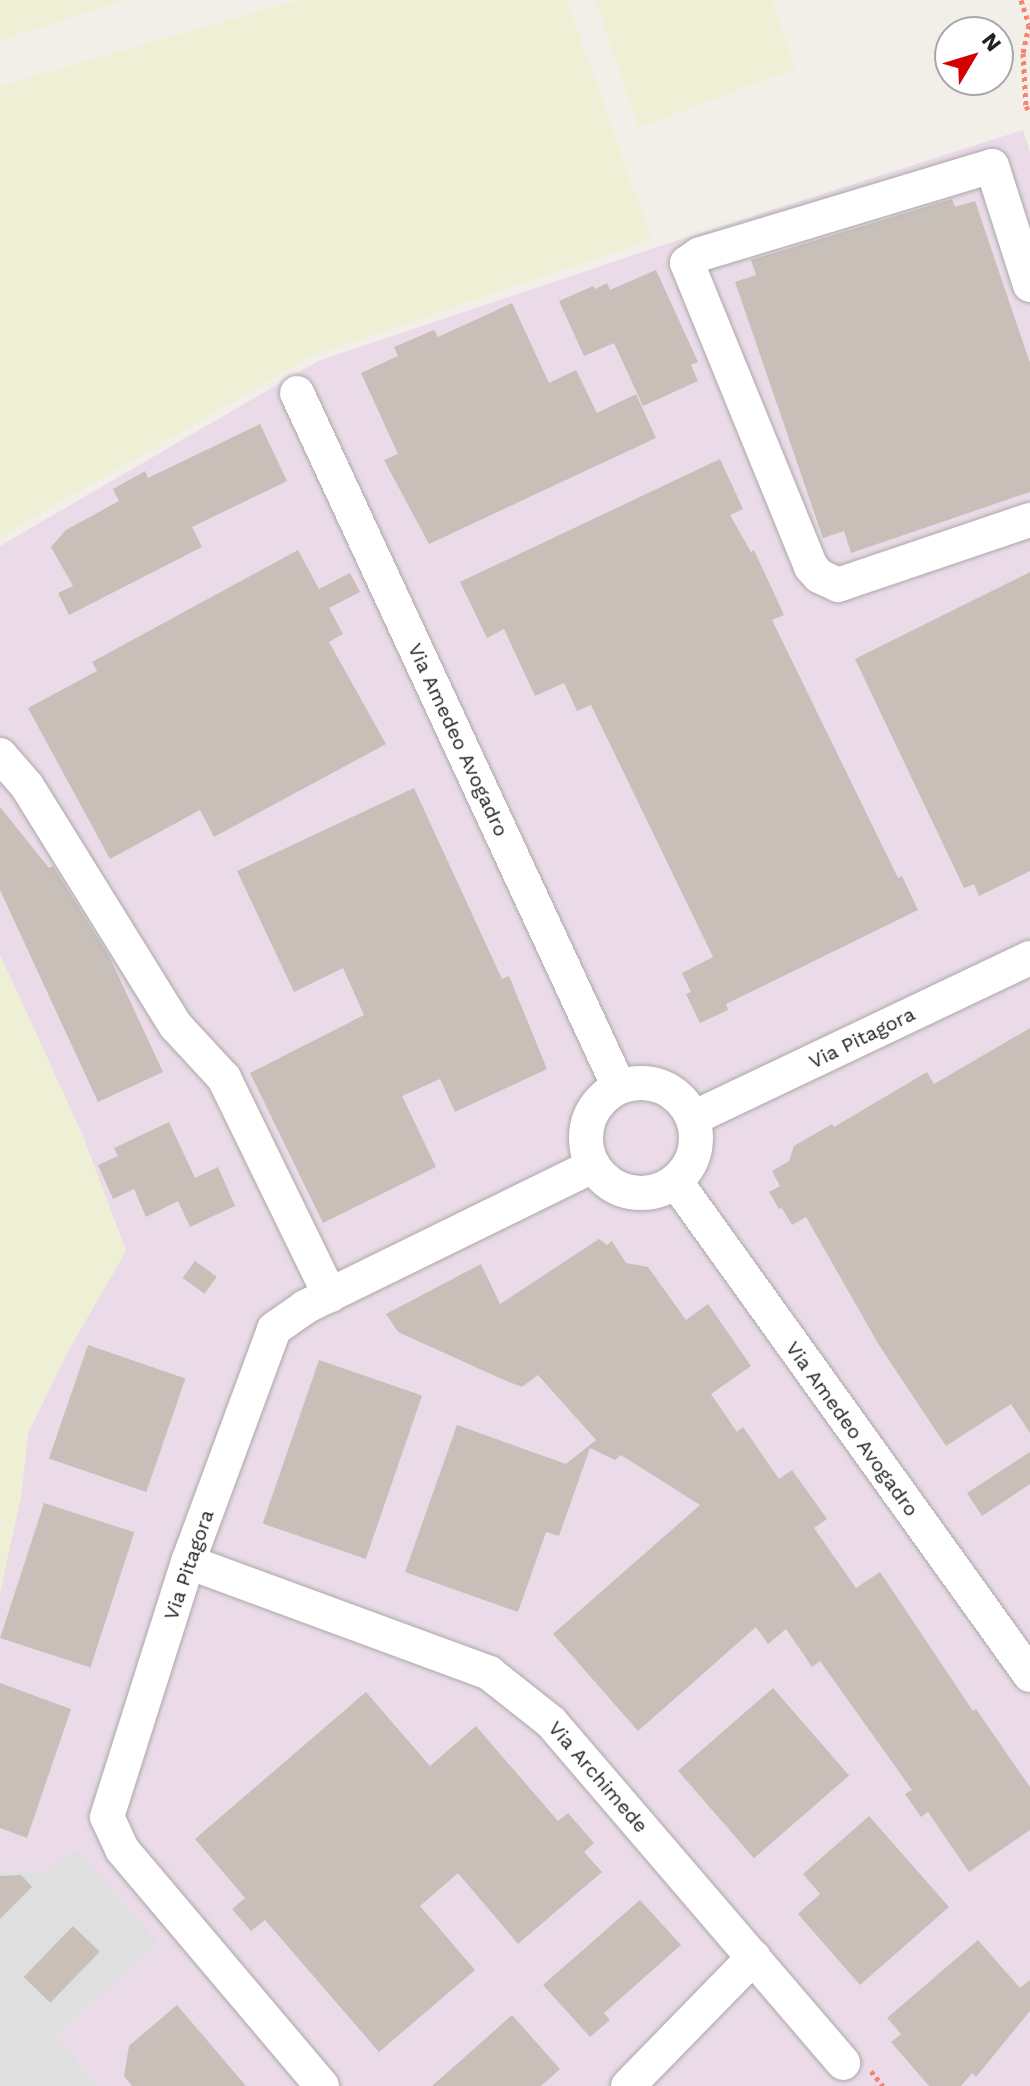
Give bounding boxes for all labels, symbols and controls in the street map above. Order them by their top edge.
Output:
north arrow [934,16,1014,96]
text: N [977,28,1007,56]
street label: Via Amedeo Avogadro [402,639,514,841]
street label: Via Pitagora [805,1002,919,1074]
street label: Via Amedeo Avogadro [780,1336,924,1522]
street label: Via Pitagora [159,1506,219,1624]
street label: Via Archimede [543,1716,653,1838]

